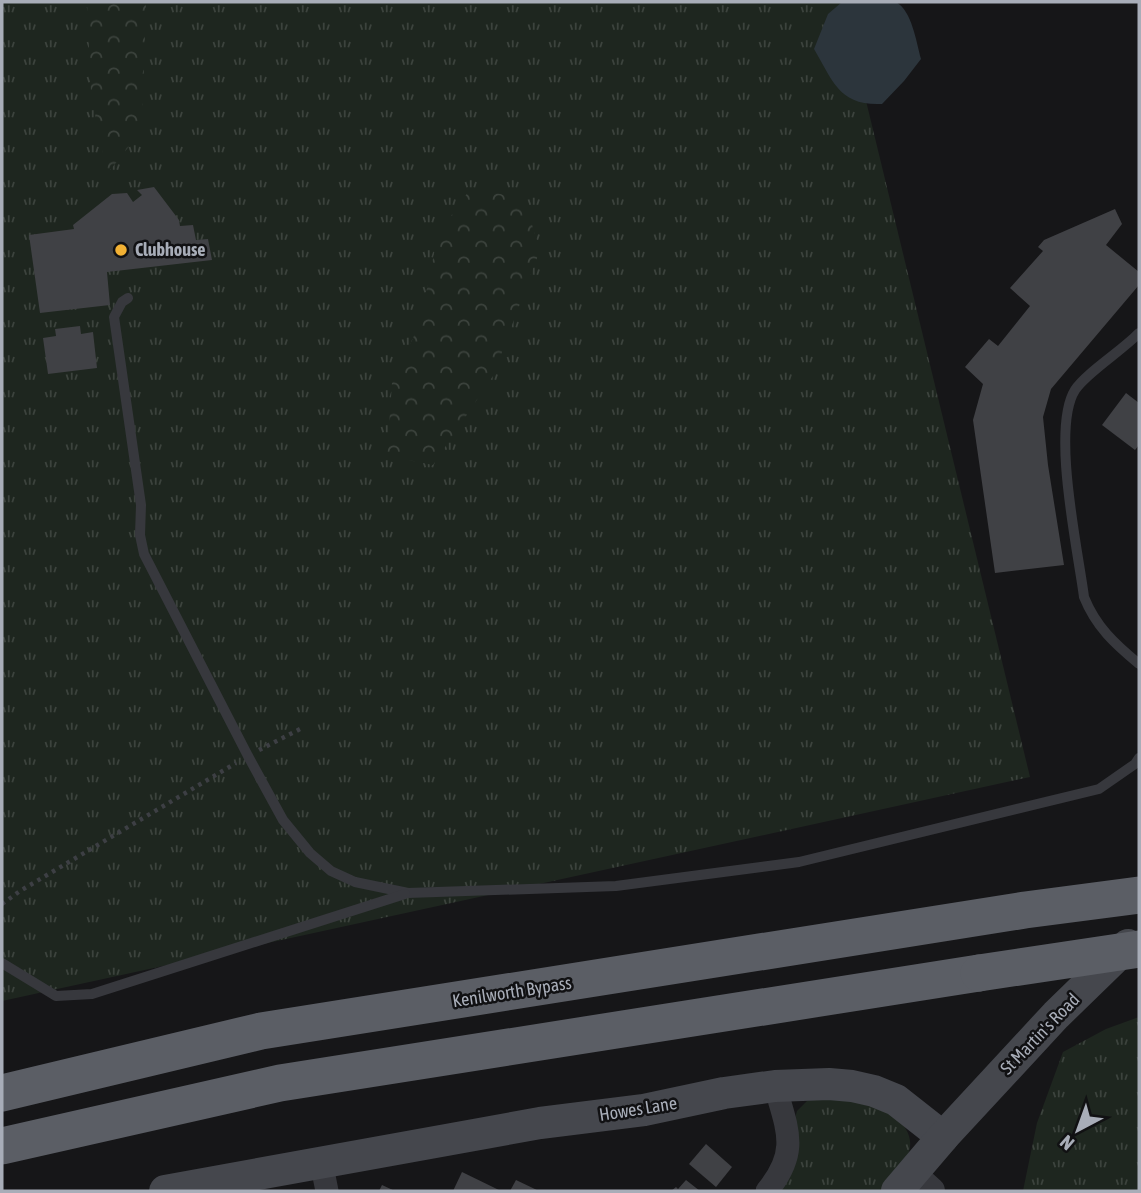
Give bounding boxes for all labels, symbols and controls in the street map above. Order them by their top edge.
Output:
place label: Clubhouse [135,239,206,260]
marker: Clubhouse [113,242,129,258]
street label: Kenilworth Bypass [451,972,573,1011]
street label: St Martin's Road [996,989,1084,1079]
street label: Howes Lane [597,1092,678,1125]
north arrow [1043,1095,1113,1165]
text: N [1055,1131,1078,1155]

